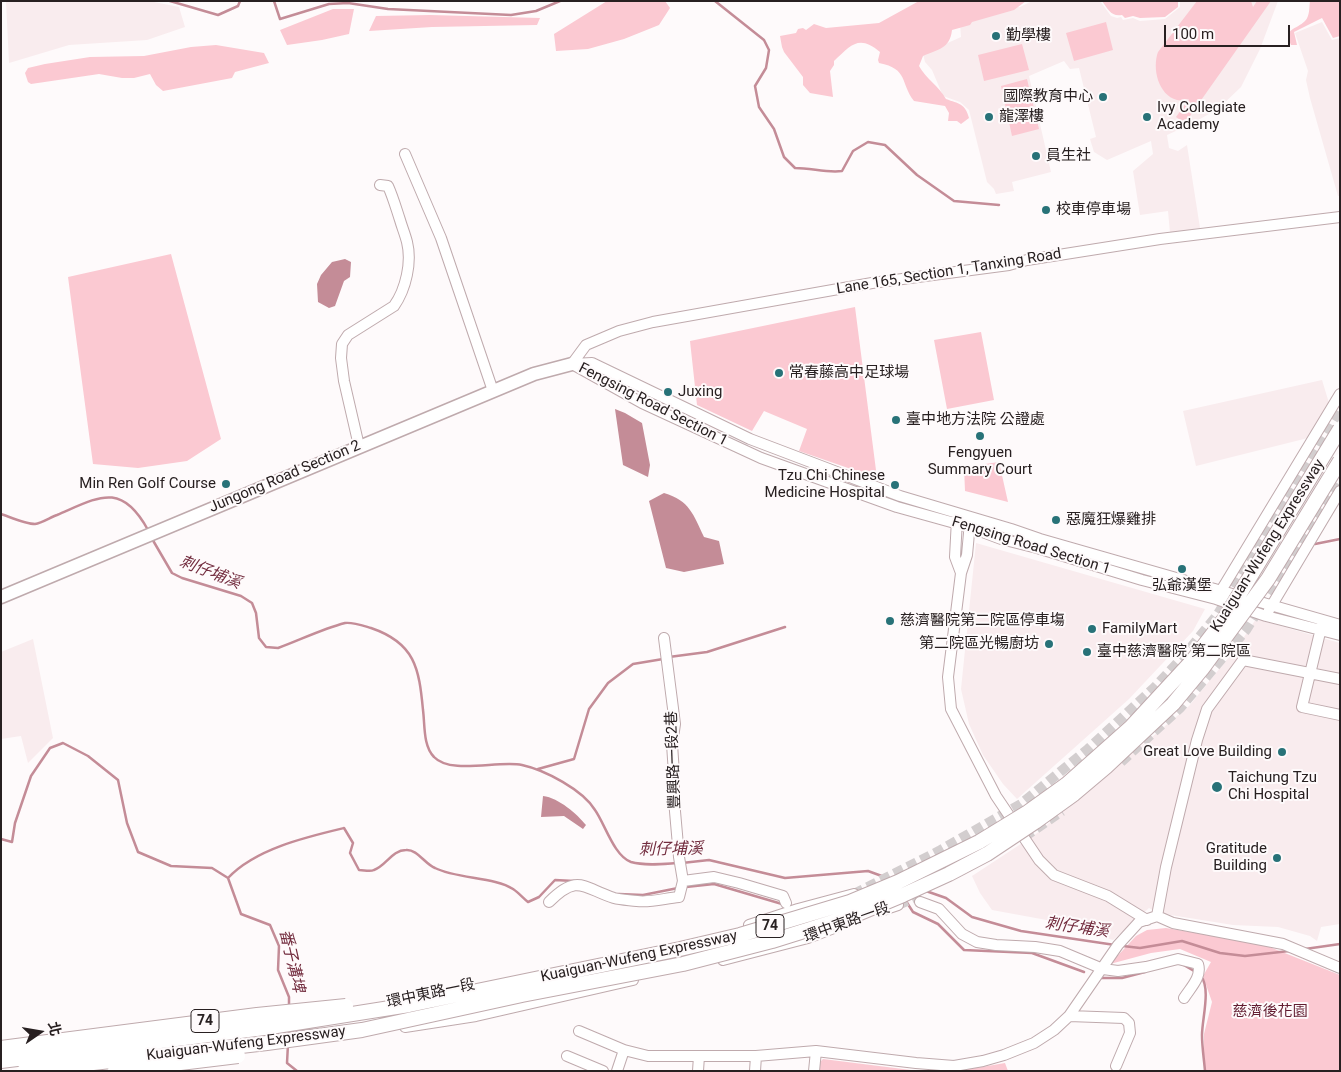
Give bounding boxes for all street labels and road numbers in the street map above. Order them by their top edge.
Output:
street label: Lane 165, Section 1, Tanxing Road [835,245,1063,299]
street label: Fengsing Road Section 1 [575,360,731,450]
street label: Jungong Road Section 2 [207,437,363,517]
street label: Kuaiguan-Wufeng Expressway [1207,456,1329,636]
street label: Fengsing Road Section 1 [949,513,1113,579]
street label: 豐興路一段2巷 [663,711,685,809]
street label: 環中東路一段 [802,899,892,947]
road number: 74 [756,914,784,938]
street label: Kuaiguan-Wufeng Expressway [539,927,739,987]
street label: 環中東路一段 [385,976,477,1012]
road number: 74 [191,1009,219,1032]
street label: Kuaiguan-Wufeng Expressway [145,1023,347,1065]

